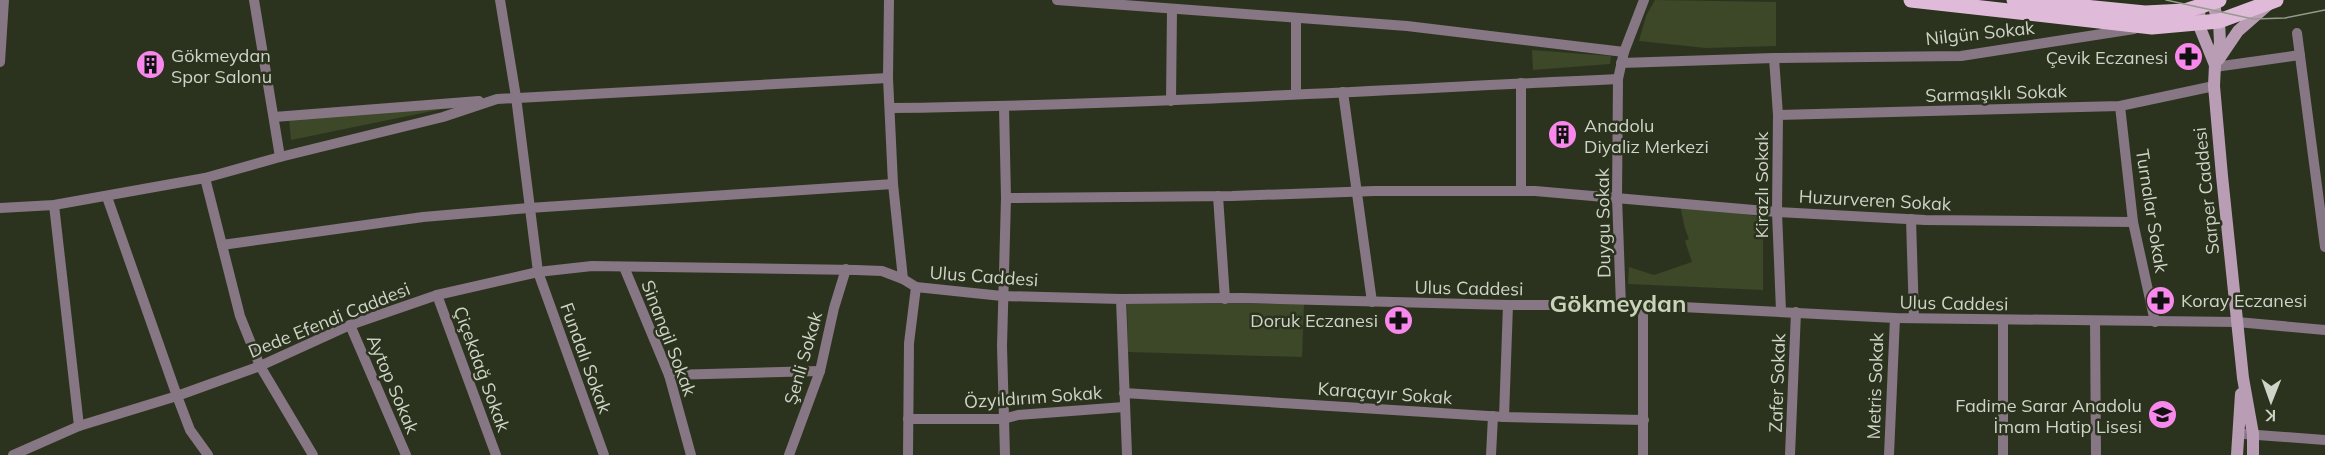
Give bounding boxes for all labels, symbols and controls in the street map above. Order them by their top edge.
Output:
street label: Nilgün Sokak [1924,16,2036,50]
pharmacy icon: Çevik Eczanesi [2173,41,2205,73]
place label: Gökmeydan Spor Salonu [171,44,272,88]
place label: Çevik Eczanesi [2046,46,2168,69]
building icon: Gökmeydan Spor Salonu [134,49,166,81]
street label: Sarmaşıklı Sokak [1925,79,2068,107]
place label: Anadolu Diyaliz Merkezi [1584,114,1709,158]
building icon: Anadolu Diyaliz Merkezi [1547,119,1579,151]
street label: Sarper Caddesi [2188,126,2224,256]
street label: Kirazlı Sokak [1750,131,1773,238]
street label: Turnalar Sokak [2131,148,2173,275]
street label: Duygu Sokak [1591,167,1615,278]
street label: Huzurveren Sokak [1798,185,1952,216]
street label: Ulus Caddesi [929,261,1039,291]
street label: Ulus Caddesi [1414,276,1524,300]
street label: Dede Efendi Caddesi [245,277,413,363]
street label: Sinangil Sokak [636,277,702,400]
pharmacy icon: Koray Eczanesi [2144,284,2176,316]
district label: Gökmeydan [1550,288,1686,318]
place label: Koray Eczanesi [2181,289,2307,312]
street label: Ulus Caddesi [1899,291,2009,315]
street label: Fundalı Sokak [555,299,617,417]
street label: Çiçekdağ Sokak [449,303,516,436]
pharmacy icon: Doruk Eczanesi [1383,304,1415,336]
street label: Şenli Sokak [779,308,827,407]
place label: Doruk Eczanesi [1250,309,1378,332]
street label: Aytop Sokak [362,331,424,438]
street label: Zafer Sokak [1764,332,1790,433]
street label: Metris Sokak [1862,332,1888,440]
north arrow [2241,371,2301,431]
street label: Karaçayır Sokak [1317,377,1454,409]
street label: Özyıldırım Sokak [963,381,1104,413]
place label: Fadime Sarar Anadolu İmam Hatip Lisesi [1955,394,2142,438]
school or university icon: Fadime Sarar Anadolu İmam Hatip Lisesi [2147,399,2179,431]
text: K [2264,406,2276,426]

